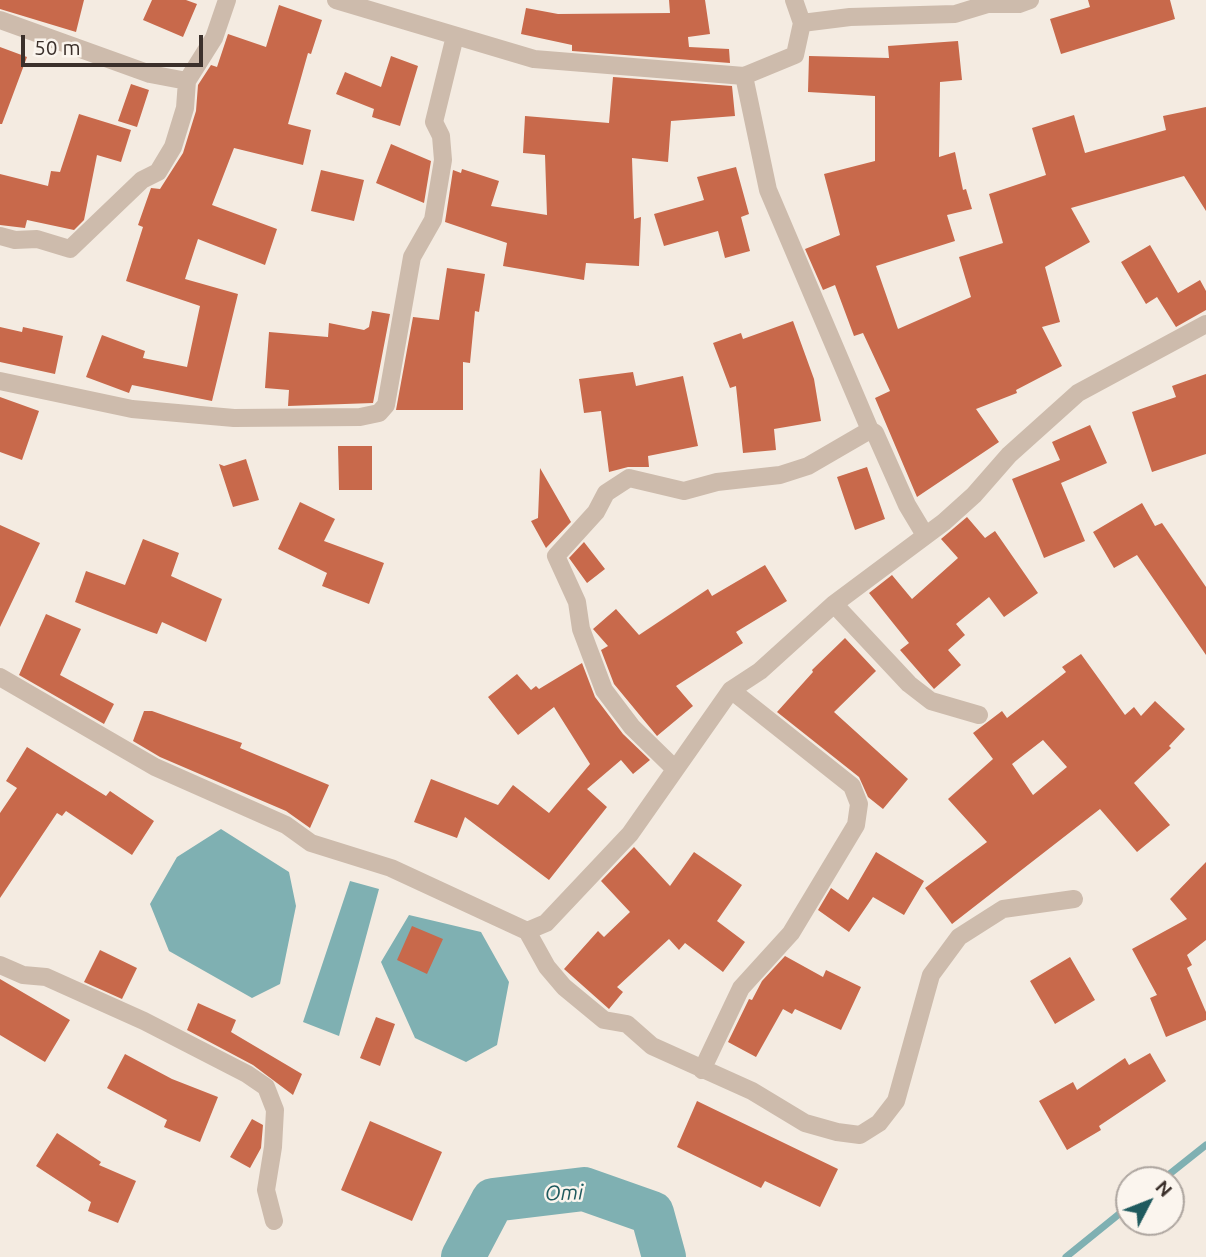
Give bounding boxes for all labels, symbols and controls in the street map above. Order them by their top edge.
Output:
scale bar [24,21,206,65]
text: 50 m [34,35,81,59]
north arrow [1115,1166,1185,1236]
text: N [1151,1176,1177,1201]
water label: Omi [544,1180,584,1206]

